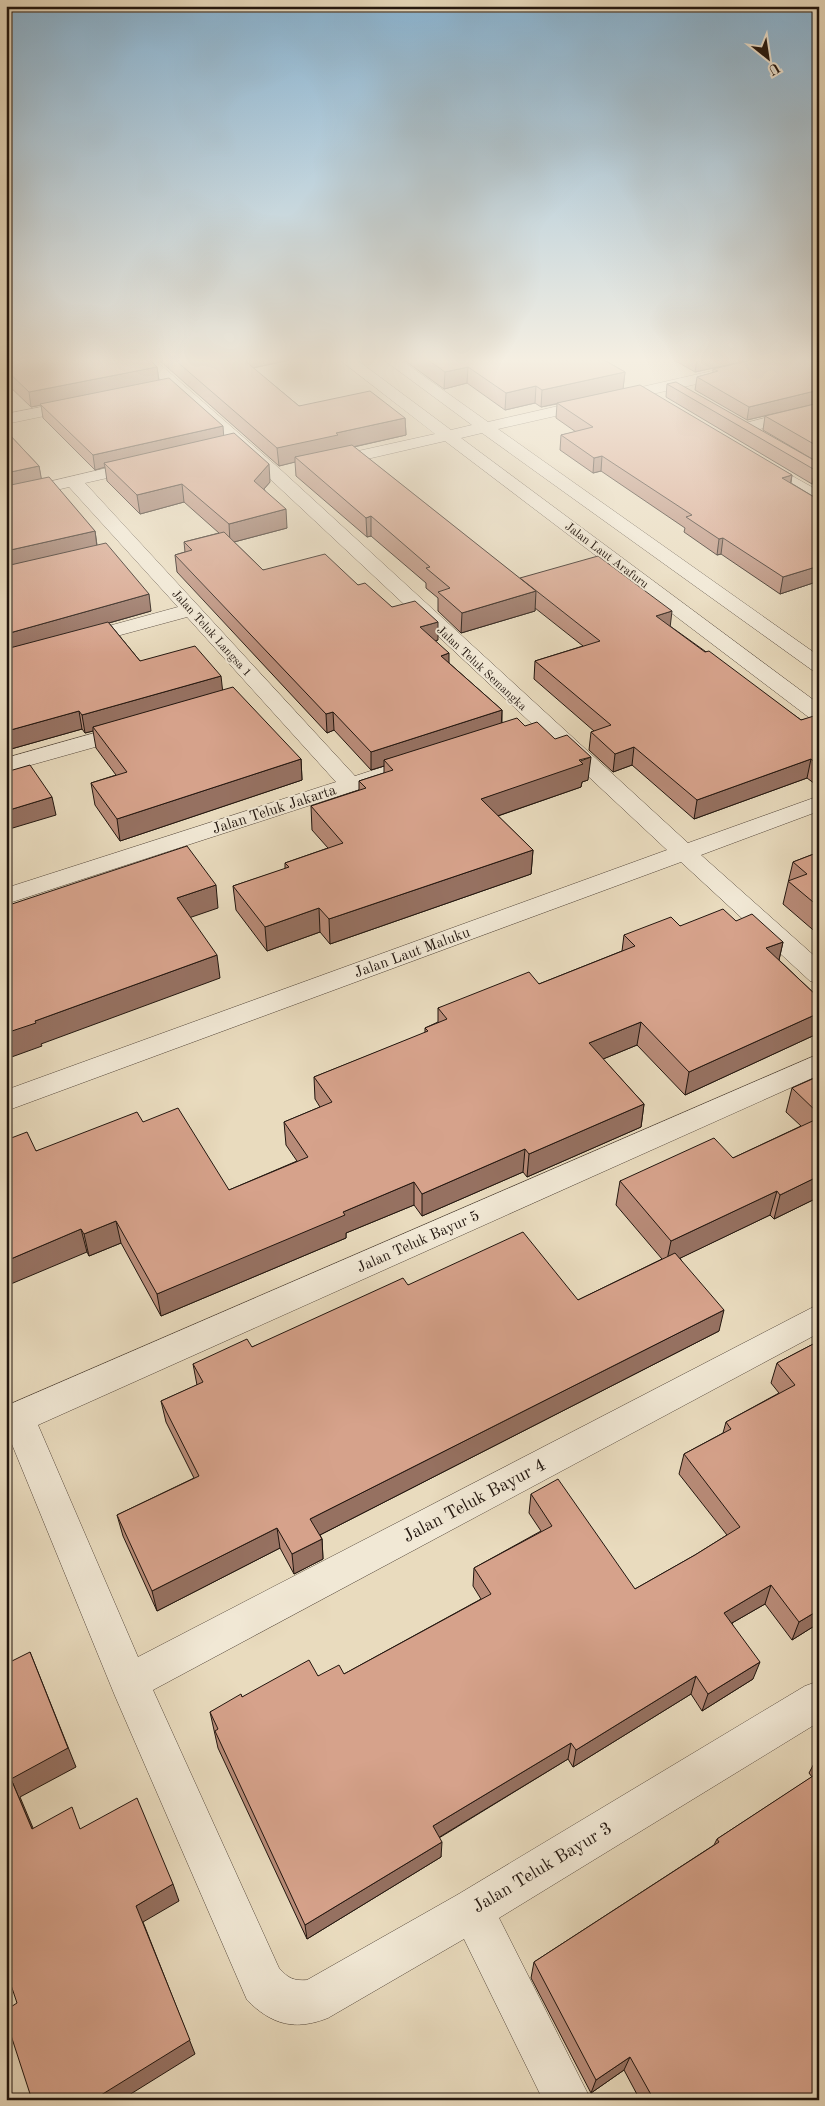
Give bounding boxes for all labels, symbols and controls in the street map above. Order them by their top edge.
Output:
north arrow [742,32,792,82]
text: U [766,60,782,77]
street label: Jalan Laut Arafuru [562,521,651,591]
street label: Jalan Teluk Langsa 1 [169,588,253,679]
street label: Jalan Teluk Semangka [434,624,528,713]
street label: Jalan Teluk Jakarta [211,783,339,838]
street label: Jalan Laut Maluku [353,925,472,981]
street label: Jalan Teluk Bayur 5 [355,1209,482,1276]
street label: Jalan Teluk Bayur 4 [400,1456,549,1546]
street label: Jalan Teluk Bayur 3 [470,1819,615,1917]

